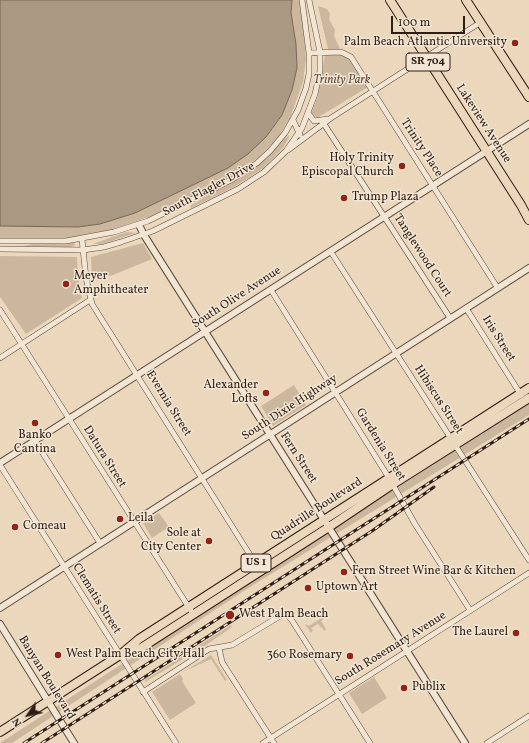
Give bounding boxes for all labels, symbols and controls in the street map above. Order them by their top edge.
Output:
scale bar [393,8,467,34]
text: 100 m [398,15,430,31]
place label: Palm Beach Atlantic University [344,36,507,50]
marker: Palm Beach Atlantic University [510,38,520,48]
road number: SR 704 [406,53,450,71]
park label: Trinity Park [314,74,370,88]
street label: Lakeview Avenue [452,82,514,166]
street label: Trinity Place [397,116,445,180]
place label: Holy Trinity Episcopal Church [302,152,394,180]
street label: South Flagler Drive [161,160,257,220]
marker: Holy Trinity Episcopal Church [397,161,407,171]
place label: Trump Plaza [352,191,419,205]
marker: Trump Plaza [339,193,349,203]
street label: Tanglewood Court [390,212,454,300]
street label: South Olive Avenue [190,264,284,332]
place label: Meyer Amphitheater [74,270,148,298]
marker: Meyer Amphitheater [61,279,71,289]
street label: Iris Street [478,313,518,365]
street label: Hibiscus Street [410,363,466,437]
street label: Evernia Street [142,368,194,440]
street label: South Dixie Highway [240,372,340,444]
place label: Alexander Lofts [203,379,258,407]
marker: Alexander Lofts [261,388,271,398]
street label: Gardenia Street [352,406,408,484]
marker: Banko Cantina [30,418,40,428]
street label: Datura Street [79,423,129,491]
place label: Banko Cantina [14,429,56,457]
street label: Fern Street [276,430,320,486]
street label: Quadrille Boulevard [269,475,365,545]
place label: Leila [128,512,154,526]
marker: Leila [115,514,125,524]
place label: Comeau [23,520,66,534]
marker: Comeau [10,522,20,532]
place label: Sole at City Center [141,527,201,555]
marker: Sole at City Center [204,536,214,546]
road number: US 1 [241,554,271,572]
street label: Clematis Street [69,561,123,637]
place label: Fern Street Wine Bar & Kitchen [352,565,516,579]
marker: Fern Street Wine Bar & Kitchen [339,567,349,577]
place label: Uptown Art [316,581,378,595]
marker: Uptown Art [303,583,313,593]
place label: West Palm Beach [239,608,328,622]
marker: West Palm Beach [224,609,236,621]
street label: South Rosemary Avenue [333,609,449,689]
place label: The Laurel [452,626,508,640]
marker: The Laurel [511,628,521,638]
street label: Banyan Boulevard [14,633,78,723]
place label: West Palm Beach City Hall [66,648,205,662]
place label: 360 Rosemary [267,649,342,663]
marker: West Palm Beach City Hall [53,650,63,660]
marker: 360 Rosemary [345,651,355,661]
place label: Publix [412,681,446,695]
marker: Publix [399,683,409,693]
north arrow [8,695,48,735]
text: N [9,714,26,730]

